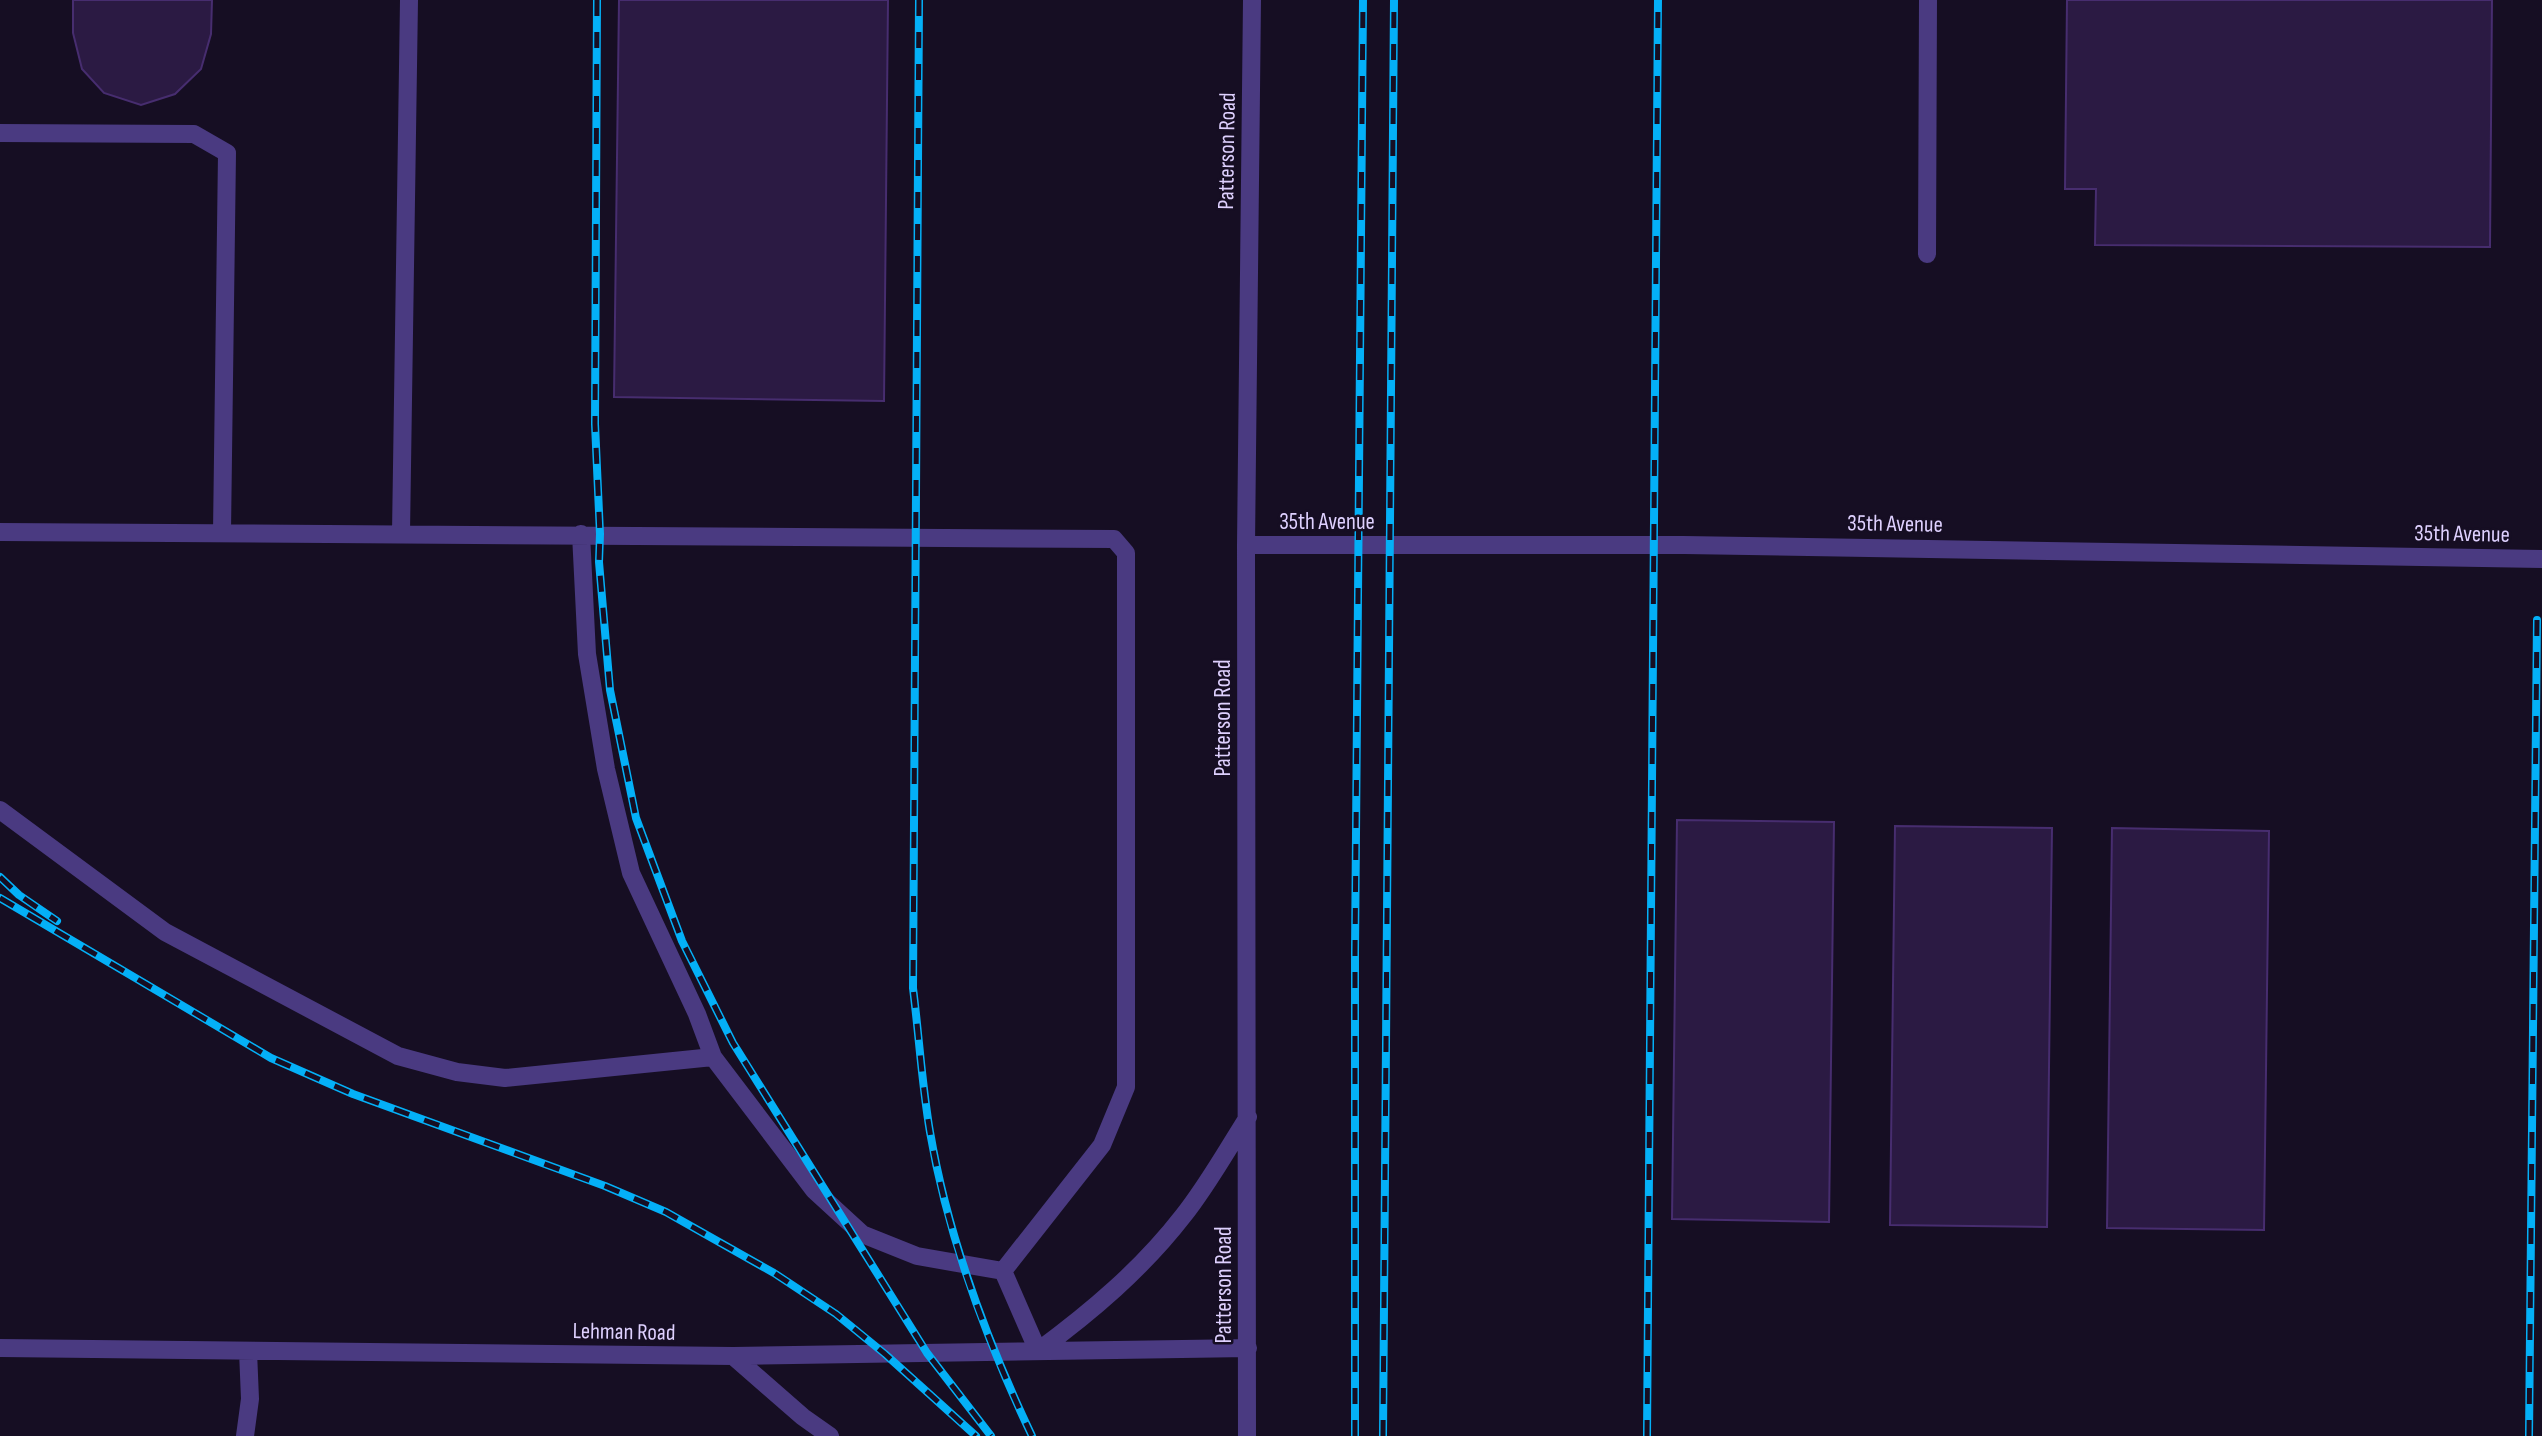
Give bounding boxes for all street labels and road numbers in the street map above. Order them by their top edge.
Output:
street label: Patterson Road [1212,92,1242,210]
street label: 35th Avenue [1279,508,1375,536]
street label: 35th Avenue [1847,509,1943,539]
street label: 35th Avenue [2414,519,2510,549]
street label: Patterson Road [1209,659,1237,777]
street label: Patterson Road [1210,1226,1238,1344]
street label: Lehman Road [572,1317,676,1347]

